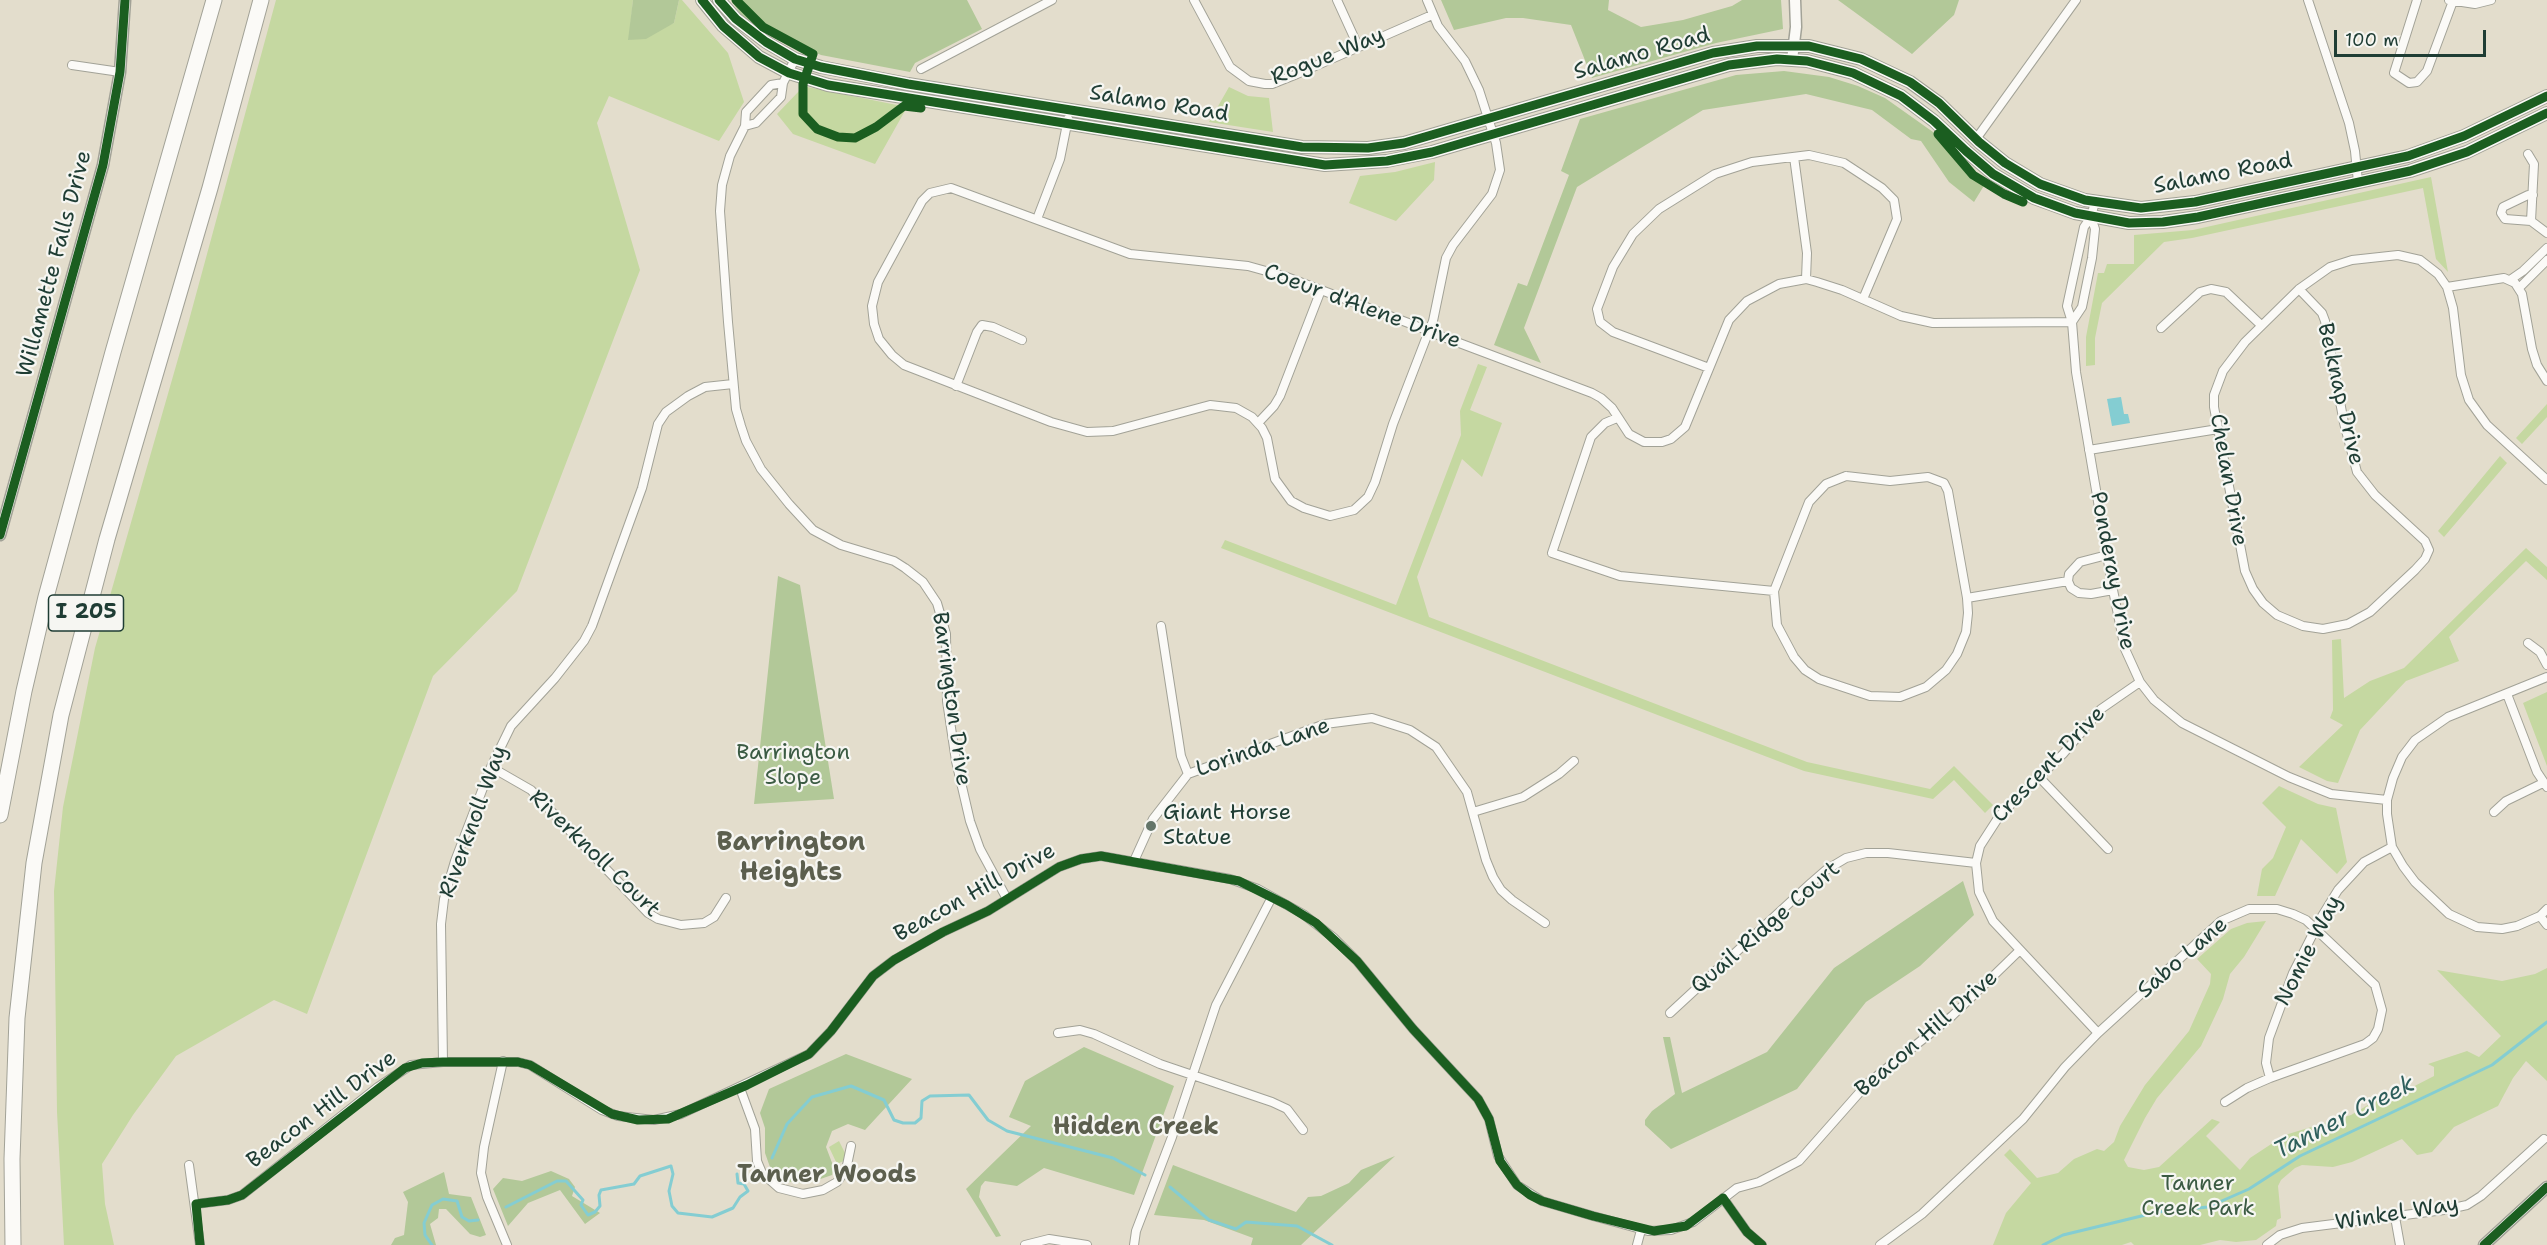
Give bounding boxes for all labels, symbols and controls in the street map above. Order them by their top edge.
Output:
scale bar [2337,18,2488,56]
street label: Rogue Way [1267,22,1389,92]
street label: Salamo Road [1571,22,1713,86]
text: 100 m [2345,28,2399,52]
street label: Salamo Road [1087,80,1231,128]
street label: Willamette Falls Drive [12,148,98,380]
street label: Salamo Road [2151,148,2295,200]
street label: Coeur d'Alene Drive [1260,259,1464,355]
street label: Belknap Drive [2311,320,2369,468]
street label: Chelan Drive [2203,412,2253,548]
street label: Ponderay Drive [2084,489,2140,653]
road number: I 205 [48,595,124,631]
street label: Barrington Drive [926,610,976,788]
street label: Crescent Drive [1987,701,2111,829]
street label: Lorinda Lane [1192,713,1334,783]
park label: Barrington Slope [736,740,850,792]
street label: Riverknoll Way [434,742,514,902]
street label: Riverknoll Court [523,785,665,923]
place label: Giant Horse Statue [1163,800,1291,852]
marker: Giant Horse Statue [1144,819,1158,833]
district label: Barrington Heights [717,827,865,888]
street label: Beacon Hill Drive [890,838,1060,948]
street label: Quail Ridge Court [1686,856,1846,1000]
street label: Nomie Way [2270,891,2348,1011]
street label: Sabo Lane [2133,912,2233,1004]
street label: Beacon Hill Drive [1850,965,2004,1103]
street label: Beacon Hill Drive [242,1045,402,1175]
water label: Tanner Creek [2270,1070,2420,1166]
district label: Hidden Creek [1053,1114,1219,1142]
district label: Tanner Woods [737,1162,917,1190]
park label: Tanner Creek Park [2141,1171,2255,1222]
street label: Winkel Way [2333,1191,2461,1237]

